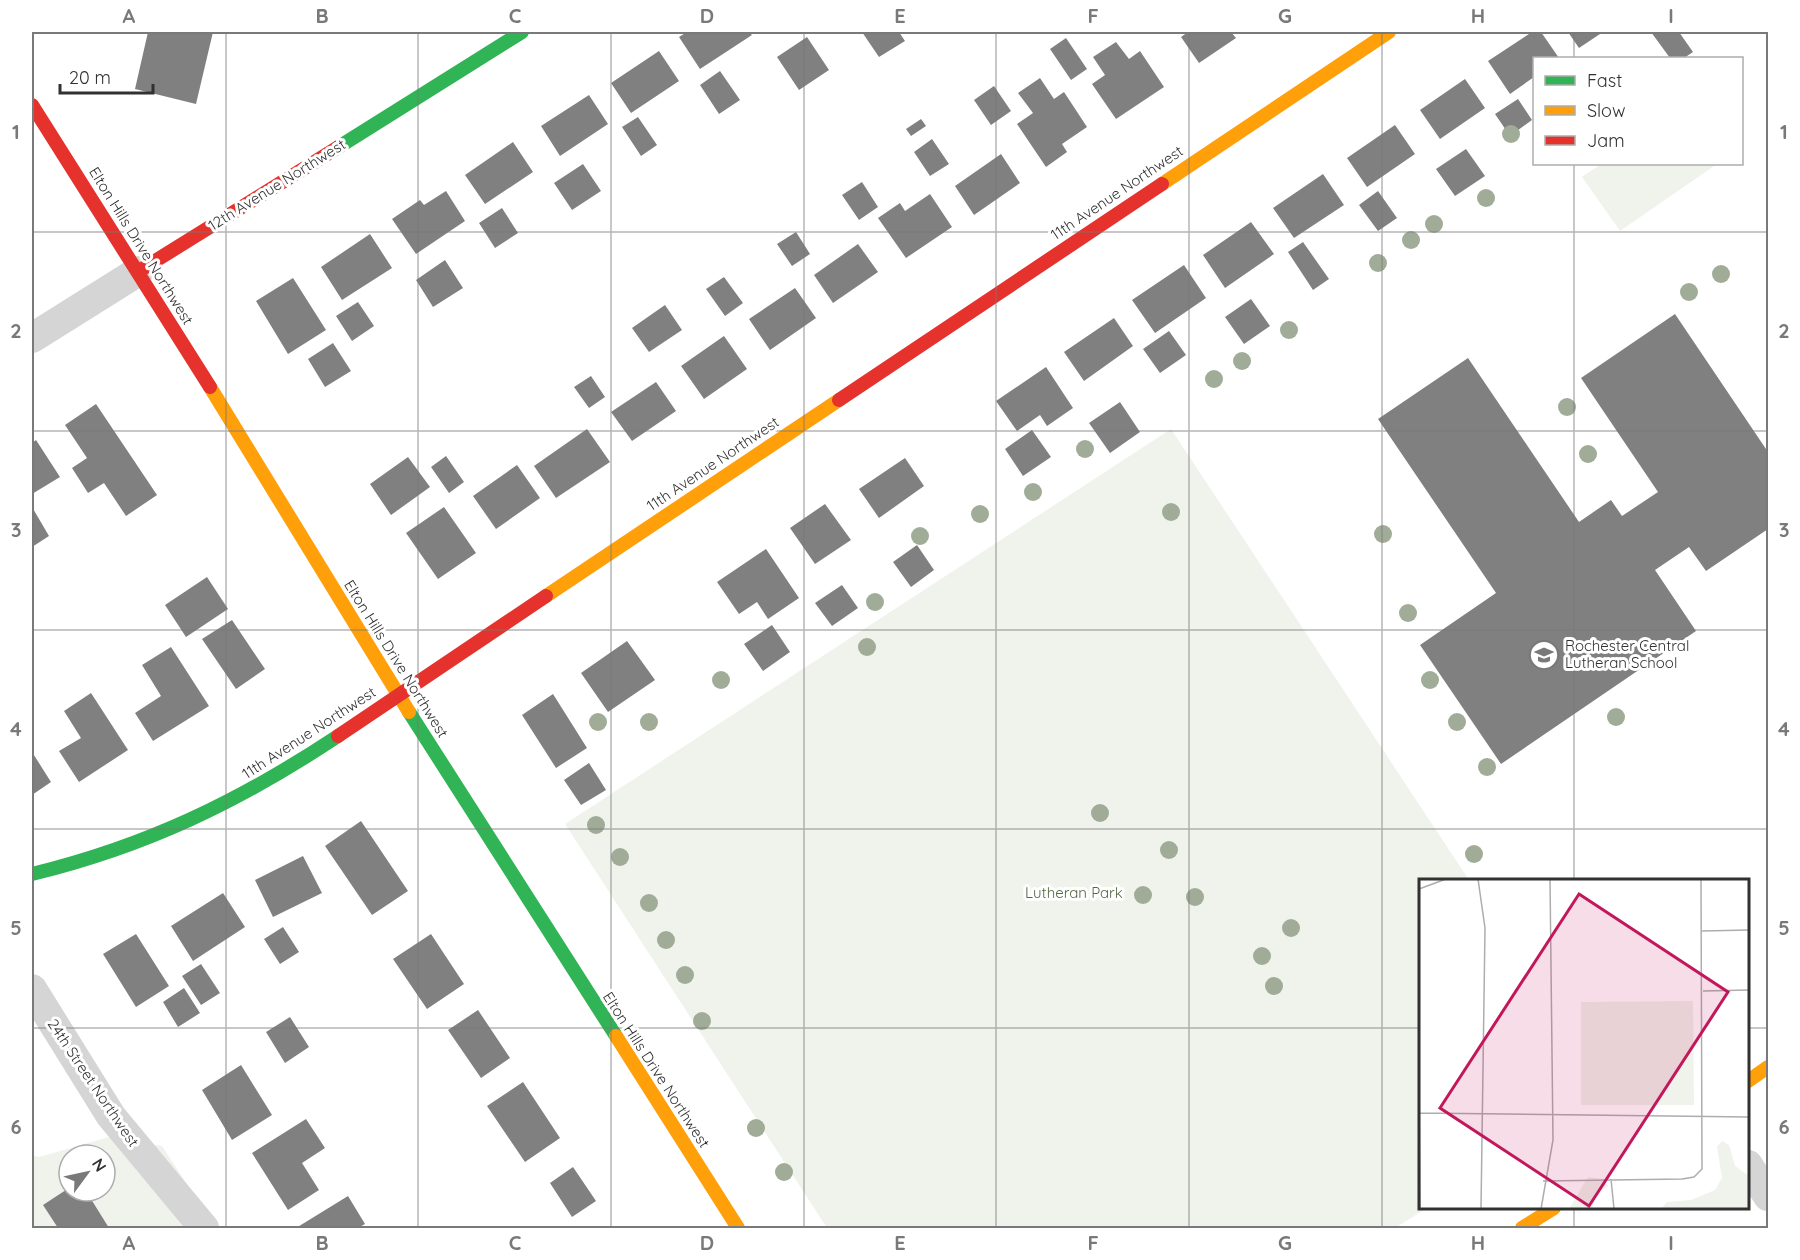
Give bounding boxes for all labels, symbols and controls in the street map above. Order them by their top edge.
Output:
text: A [123,3,136,28]
text: B [315,3,329,28]
text: C [509,3,522,28]
text: D [700,3,714,28]
text: E [894,3,906,28]
text: F [1087,3,1099,28]
text: G [1278,3,1292,28]
text: H [1471,3,1485,28]
text: I [1668,3,1674,28]
scale bar [60,57,153,95]
legend [1533,57,1743,165]
text: 20 m [69,66,111,89]
text: Fast [1587,69,1622,92]
text: Slow [1587,99,1625,122]
text: 1 [12,119,20,144]
text: 1 [1780,119,1788,144]
text: Jam [1587,129,1625,152]
street label: 12th Avenue Northwest [205,135,349,235]
street label: 11th Avenue Northwest [1047,141,1186,244]
street label: Elton Hills Drive Northwest [85,163,198,328]
text: 2 [10,318,22,343]
text: 2 [1778,318,1790,343]
street label: 11th Avenue Northwest [643,412,782,515]
text: 3 [11,517,21,542]
text: 3 [1779,517,1789,542]
street label: Elton Hills Drive Northwest [340,576,453,741]
place label: Rochester Central Lutheran School [1565,636,1689,672]
school or university icon: Rochester Central Lutheran School [1528,639,1560,671]
street label: 11th Avenue Northwest [238,682,379,783]
text: 4 [10,716,22,741]
text: 4 [1778,716,1790,741]
inset map [1419,879,1749,1209]
park label: Lutheran Park [1025,883,1123,902]
text: 5 [10,915,22,940]
text: 5 [1778,915,1790,940]
street label: Elton Hills Drive Northwest [599,988,714,1151]
street label: 24th Street Northwest [44,1015,143,1150]
text: 6 [10,1114,22,1139]
text: 6 [1778,1114,1790,1139]
north arrow [57,1143,117,1203]
text: N [88,1154,111,1175]
text: A [123,1230,136,1255]
text: B [315,1230,329,1255]
text: C [509,1230,522,1255]
text: D [700,1230,714,1255]
text: E [894,1230,906,1255]
text: F [1087,1230,1099,1255]
text: G [1278,1230,1292,1255]
text: H [1471,1230,1485,1255]
text: I [1668,1230,1674,1255]

